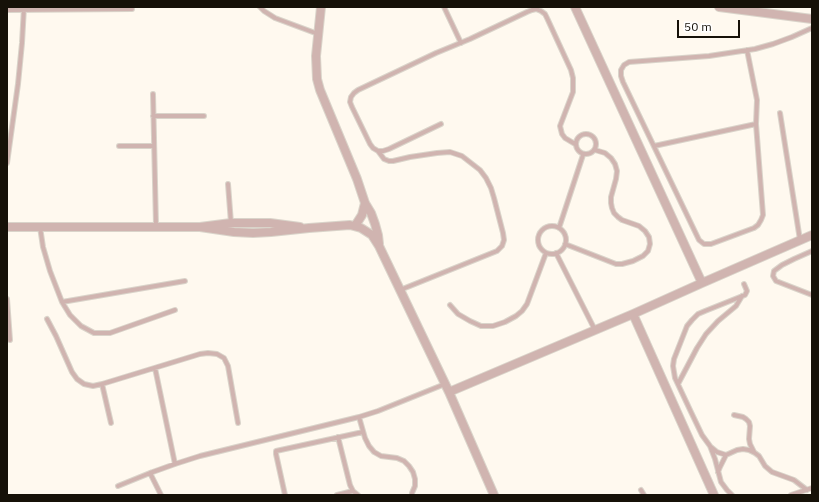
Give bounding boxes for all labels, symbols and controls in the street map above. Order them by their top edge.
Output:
scale bar [679,12,742,38]
text: 50 m [684,19,712,34]

